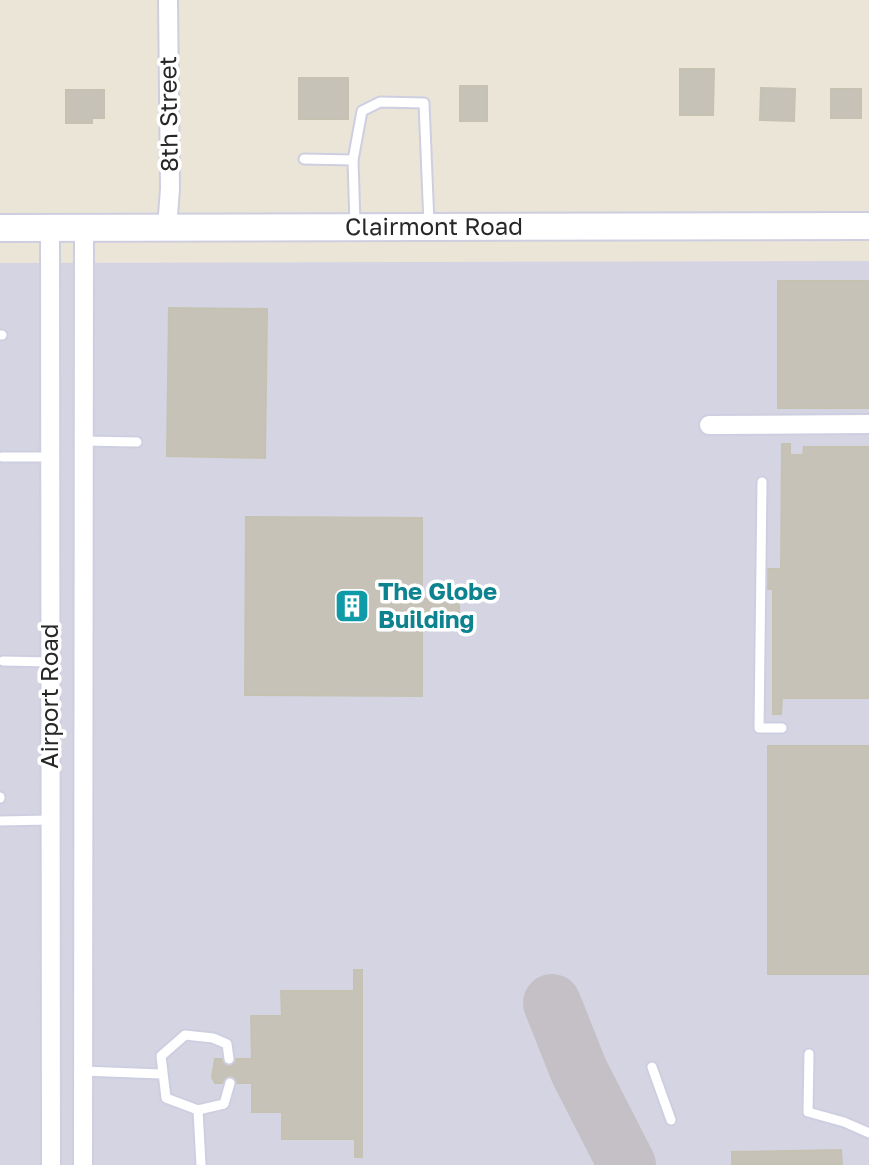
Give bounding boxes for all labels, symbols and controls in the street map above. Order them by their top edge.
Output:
street label: 8th Street [152,56,183,172]
street label: Clairmont Road [345,211,523,240]
place label: The Globe Building [378,576,497,633]
building icon: The Globe Building [333,587,371,625]
street label: Airport Road [34,623,63,769]

